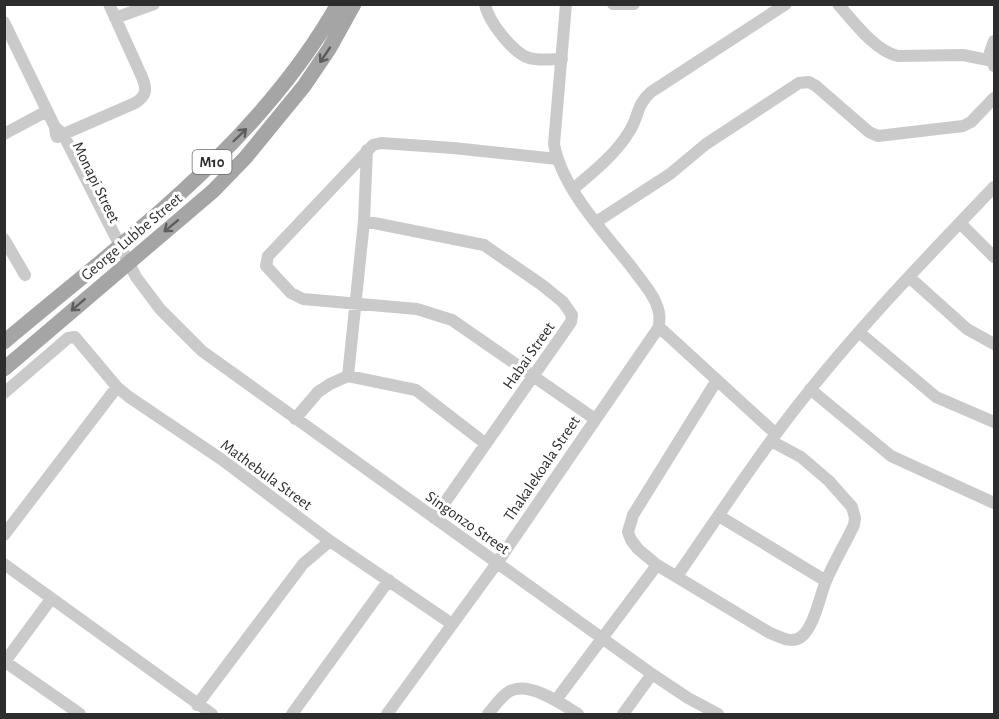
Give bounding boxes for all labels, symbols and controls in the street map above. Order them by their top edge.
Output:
one-way arrow [319,47,331,63]
one-way arrow [233,128,248,142]
street label: Monapi Street [70,139,123,225]
road number: M10 [192,150,232,174]
street label: George Lubbe Street [78,190,185,283]
one-way arrow [163,220,179,233]
one-way arrow [71,298,86,312]
street label: Habai Street [500,319,558,392]
street label: Thakalekoala Street [501,413,583,524]
street label: Mathebula Street [218,436,315,513]
street label: Singonzo Street [423,488,512,557]

